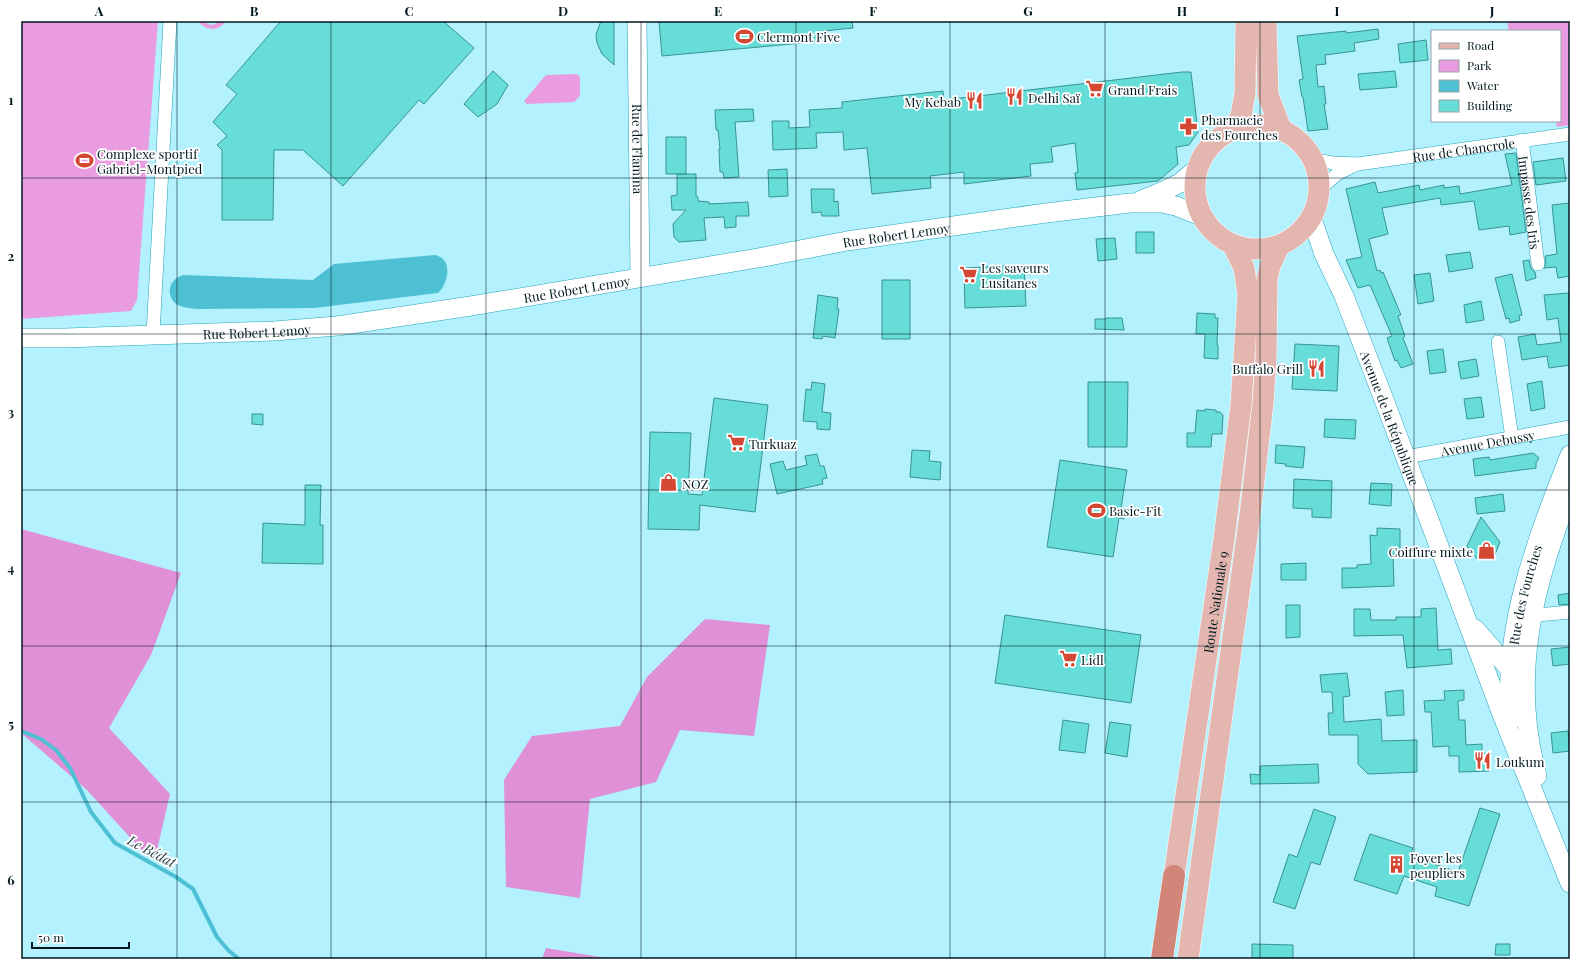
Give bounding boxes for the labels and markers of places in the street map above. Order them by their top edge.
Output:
sports icon: Clermont Five [734,26,754,46]
place label: Clermont Five [757,28,840,45]
supermarket icon: Grand Frais [1085,79,1105,99]
place label: Grand Frais [1108,81,1177,98]
restaurant icon: Delhi Saï [1005,87,1025,107]
place label: Delhi Saï [1028,89,1080,106]
restaurant icon: My Kebab [964,91,984,111]
place label: My Kebab [904,93,961,110]
place label: Pharmacie des Fourches [1201,111,1278,143]
pharmacy icon: Pharmacie des Fourches [1178,116,1198,136]
place label: Complexe sportif Gabriel-Montpied [97,145,203,177]
sports icon: Complexe sportif Gabriel-Montpied [74,150,94,170]
place label: Les saveurs Lusitanes [981,259,1049,291]
supermarket icon: Les saveurs Lusitanes [958,264,978,284]
restaurant icon: Buffalo Grill [1306,358,1326,378]
place label: Buffalo Grill [1232,360,1303,377]
supermarket icon: Turkuaz [726,433,746,453]
place label: Turkuaz [749,435,797,452]
shop icon: NOZ [659,473,679,493]
place label: NOZ [682,475,709,492]
sports icon: Basic-Fit [1086,500,1106,520]
place label: Basic-Fit [1109,502,1162,519]
shop icon: Coiffure mixte [1476,541,1496,561]
place label: Coiffure mixte [1388,543,1473,560]
supermarket icon: Lidl [1058,649,1078,669]
place label: Lidl [1081,651,1104,668]
restaurant icon: Loukum [1473,751,1493,771]
place label: Loukum [1496,753,1545,770]
place label: Foyer les peupliers [1410,849,1465,881]
building icon: Foyer les peupliers [1387,854,1407,874]

